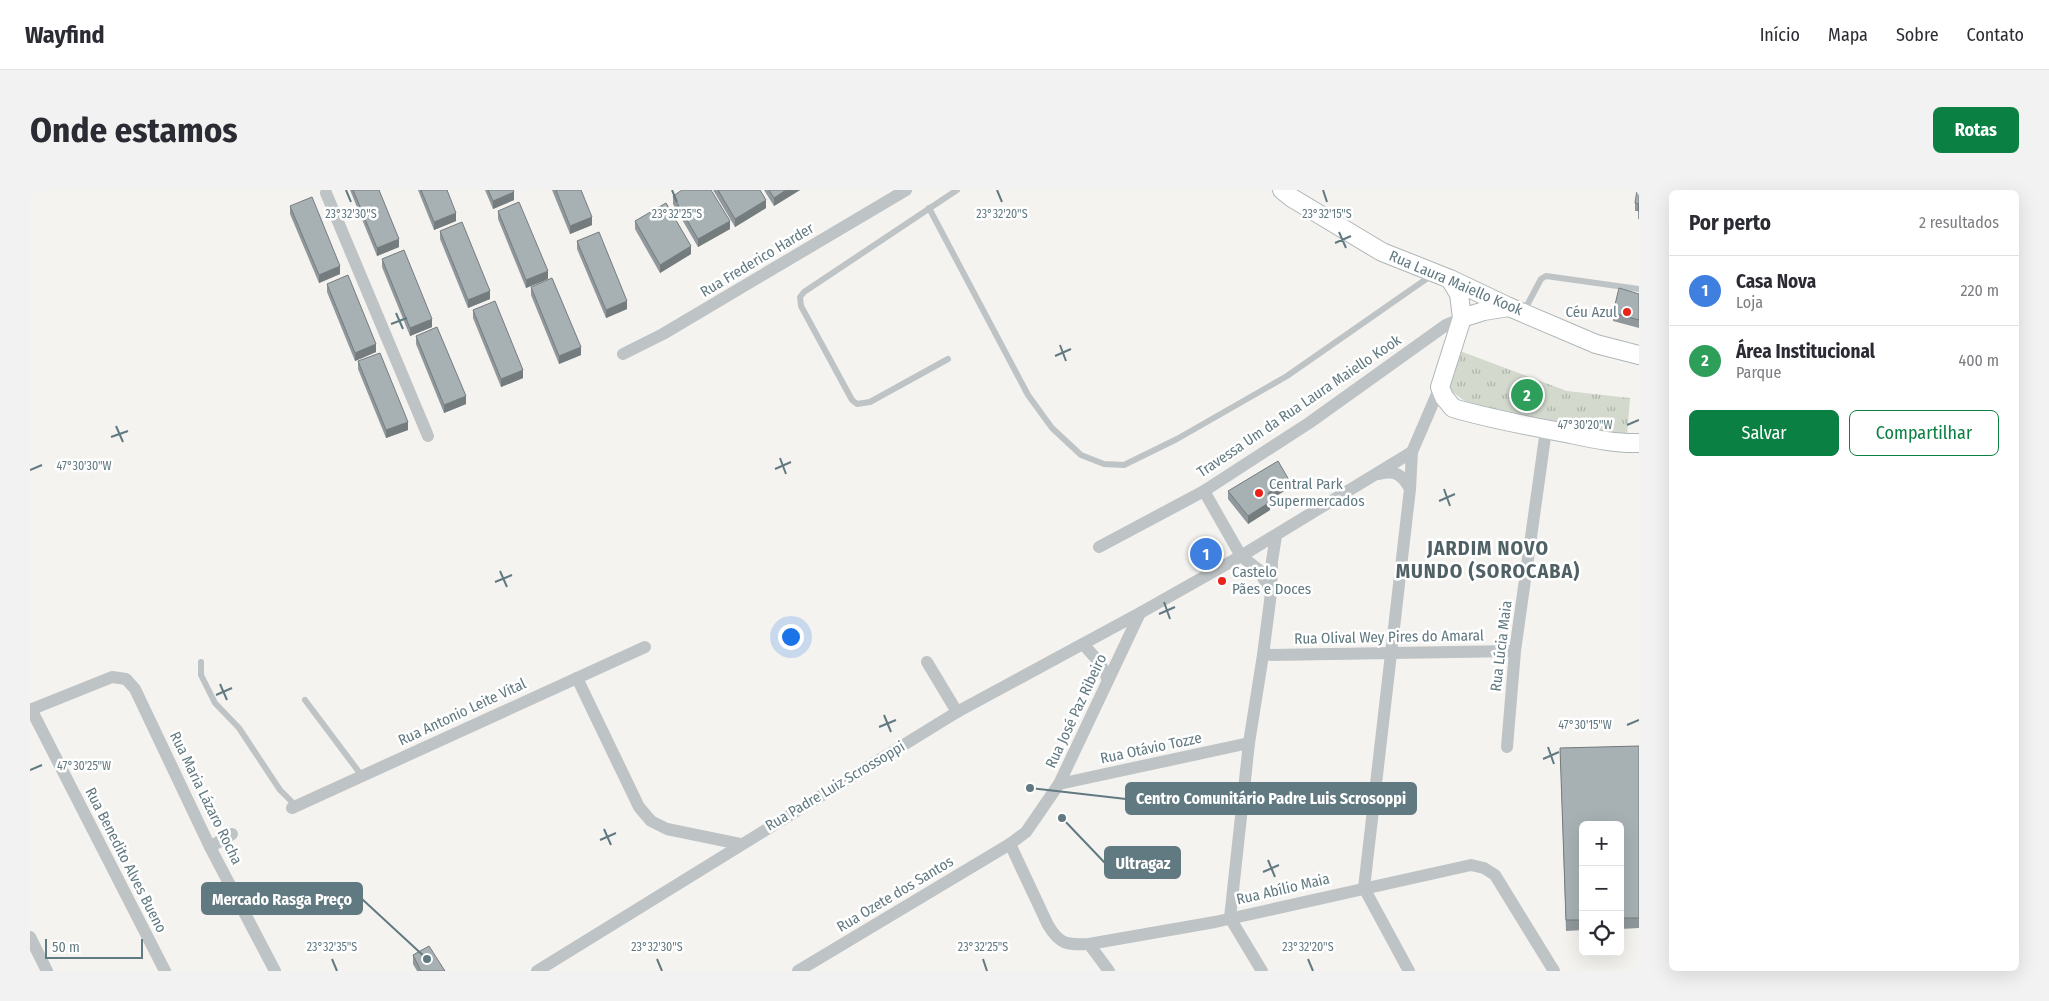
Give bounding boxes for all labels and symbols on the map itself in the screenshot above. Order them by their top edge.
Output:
text: 23°32'30"S [325,207,377,221]
text: 23°32'25"S [652,207,702,221]
text: 23°32'20"S [976,207,1028,221]
text: 23°32'15"S [1302,207,1352,221]
street label: Rua Frederico Harder [697,219,818,301]
street label: Rua Laura Maiello Kook [1387,247,1525,319]
place label: Céu Azul [1565,303,1617,321]
marker: Céu Azul [1621,306,1633,318]
street label: Travessa Um da Rua Laura Maiello Kook [1194,331,1404,481]
pin: 2 [1511,376,1543,414]
text: 47°30'20"W [1557,418,1613,432]
text: 47°30'30"W [56,459,112,473]
place label: Central Park Supermercados [1269,475,1365,510]
marker: Central Park Supermercados [1253,487,1265,499]
pin: 1 [1190,535,1222,573]
district label: JARDIM NOVO MUNDO (SOROCABA) [1396,536,1580,583]
place label: Castelo Pães e Doces [1232,563,1311,598]
marker: Castelo Pães e Doces [1216,575,1228,587]
street label: Rua Lúcia Maia [1486,600,1516,692]
your location [778,624,804,650]
street label: Rua Olival Wey Pires do Amaral [1294,626,1484,648]
street label: Rua José Paz Ribeiro [1042,651,1110,771]
street label: Rua Antonio Leite Vital [395,674,529,749]
text: 47°30'15"W [1558,718,1612,732]
street label: Rua Otávio Tozze [1099,728,1203,768]
street label: Rua Maria Lázaro Rocha [166,729,246,867]
street label: Rua Padre Luiz Scrossoppi [762,737,908,835]
text: 47°30'25"W [57,759,111,773]
callout: Centro Comunitário Padre Luis Scrosoppi [1126,783,1416,814]
street label: Rua Benedito Alves Bueno [82,784,171,936]
text: Centro Comunitário Padre Luis Scrosoppi [1136,789,1406,808]
callout: Ultragaz [1105,847,1180,878]
street label: Rua Ozete dos Santos [834,852,956,936]
text: Ultragaz [1116,854,1171,873]
street label: Rua Abílio Maia [1235,870,1331,908]
callout: Mercado Rasga Preço [202,883,362,914]
text: Mercado Rasga Preço [212,890,352,910]
scale bar [45,936,142,959]
text: 23°32'35"S [307,940,357,954]
text: 23°32'30"S [631,940,683,954]
text: 23°32'25"S [958,940,1008,954]
text: 23°32'20"S [1282,940,1334,954]

